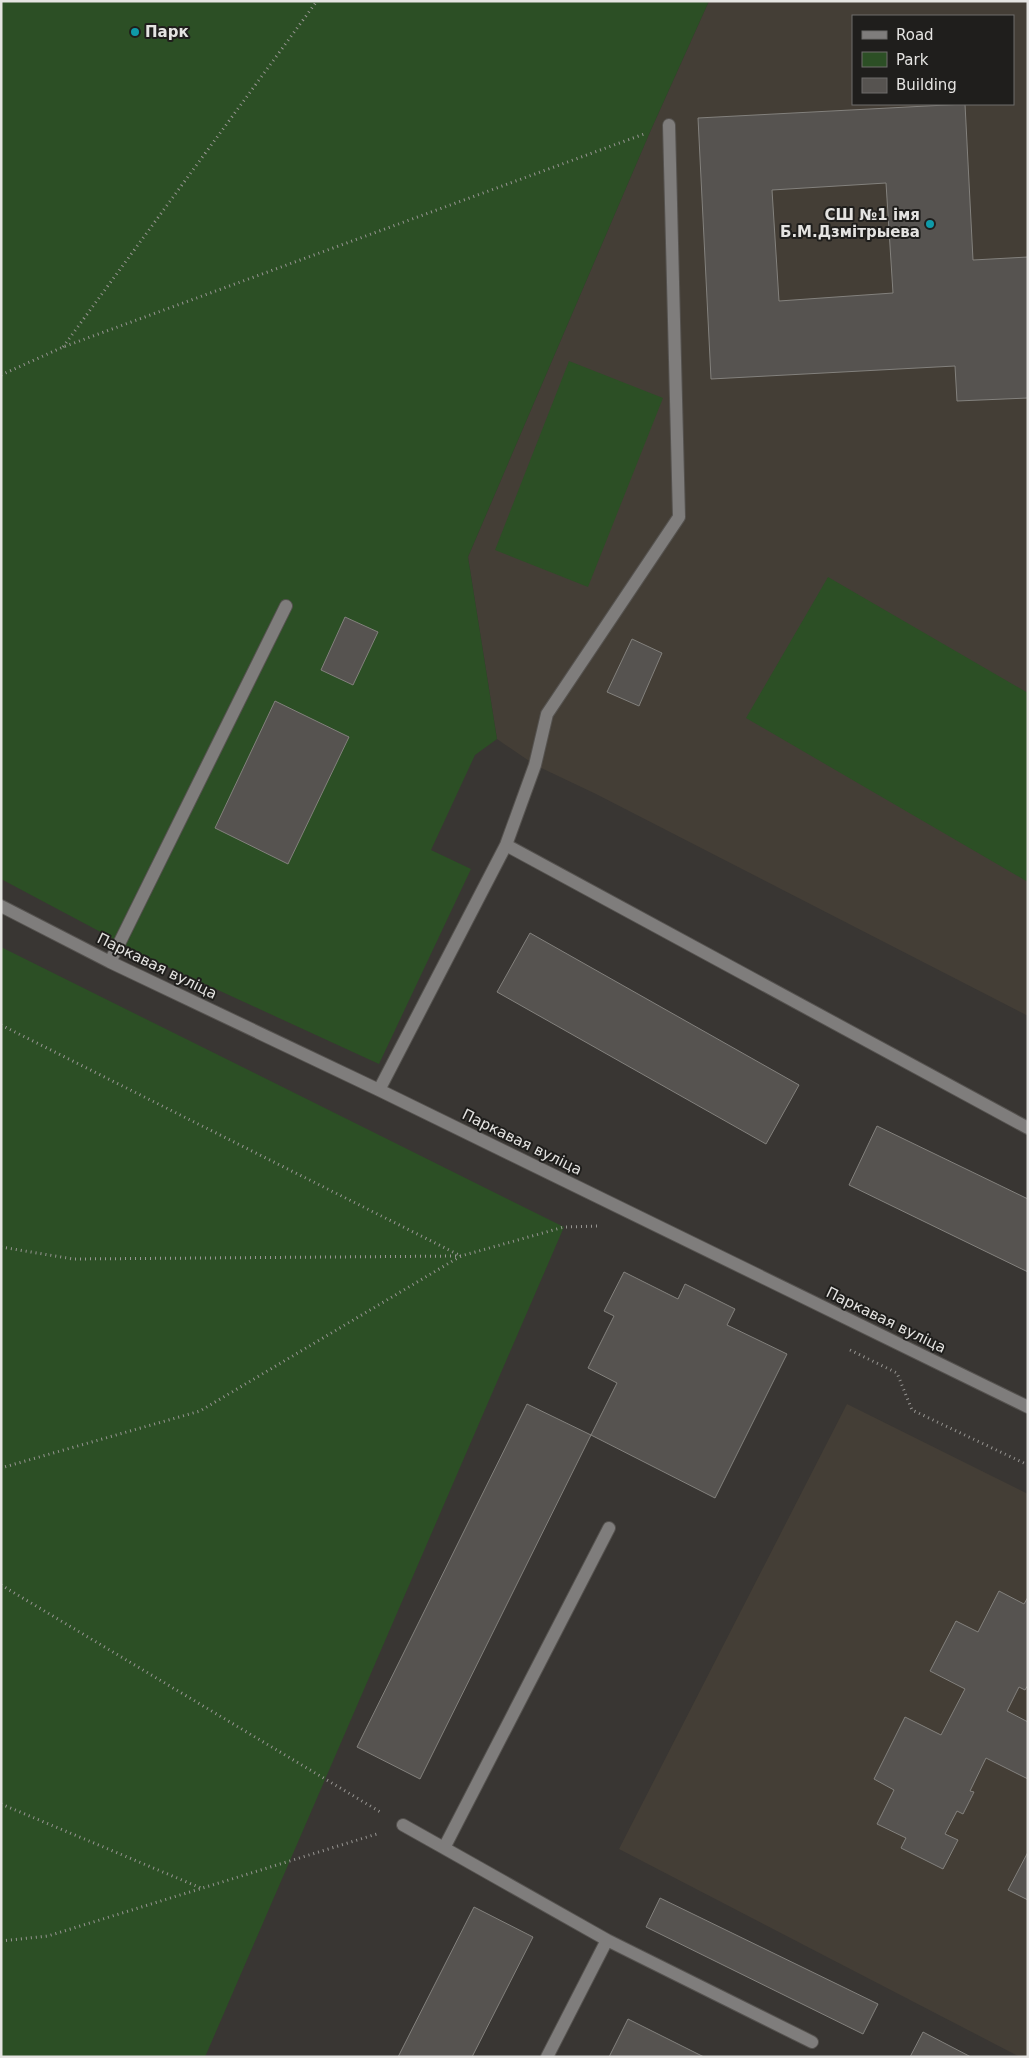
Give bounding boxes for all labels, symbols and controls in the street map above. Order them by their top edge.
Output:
legend [852,15,1014,105]
place label: Парк [145,23,189,41]
marker: Парк [129,26,141,38]
text: Road [896,26,934,44]
text: Park [896,51,929,69]
text: Building [896,76,957,94]
place label: СШ №1 імя Б.М.Дзмітрыева [780,206,920,241]
marker: СШ №1 імя Б.М.Дзмітрыева [924,218,936,230]
street label: Паркавая вуліца [94,929,220,1003]
street label: Паркавая вуліца [459,1105,585,1179]
street label: Паркавая вуліца [823,1283,949,1357]

